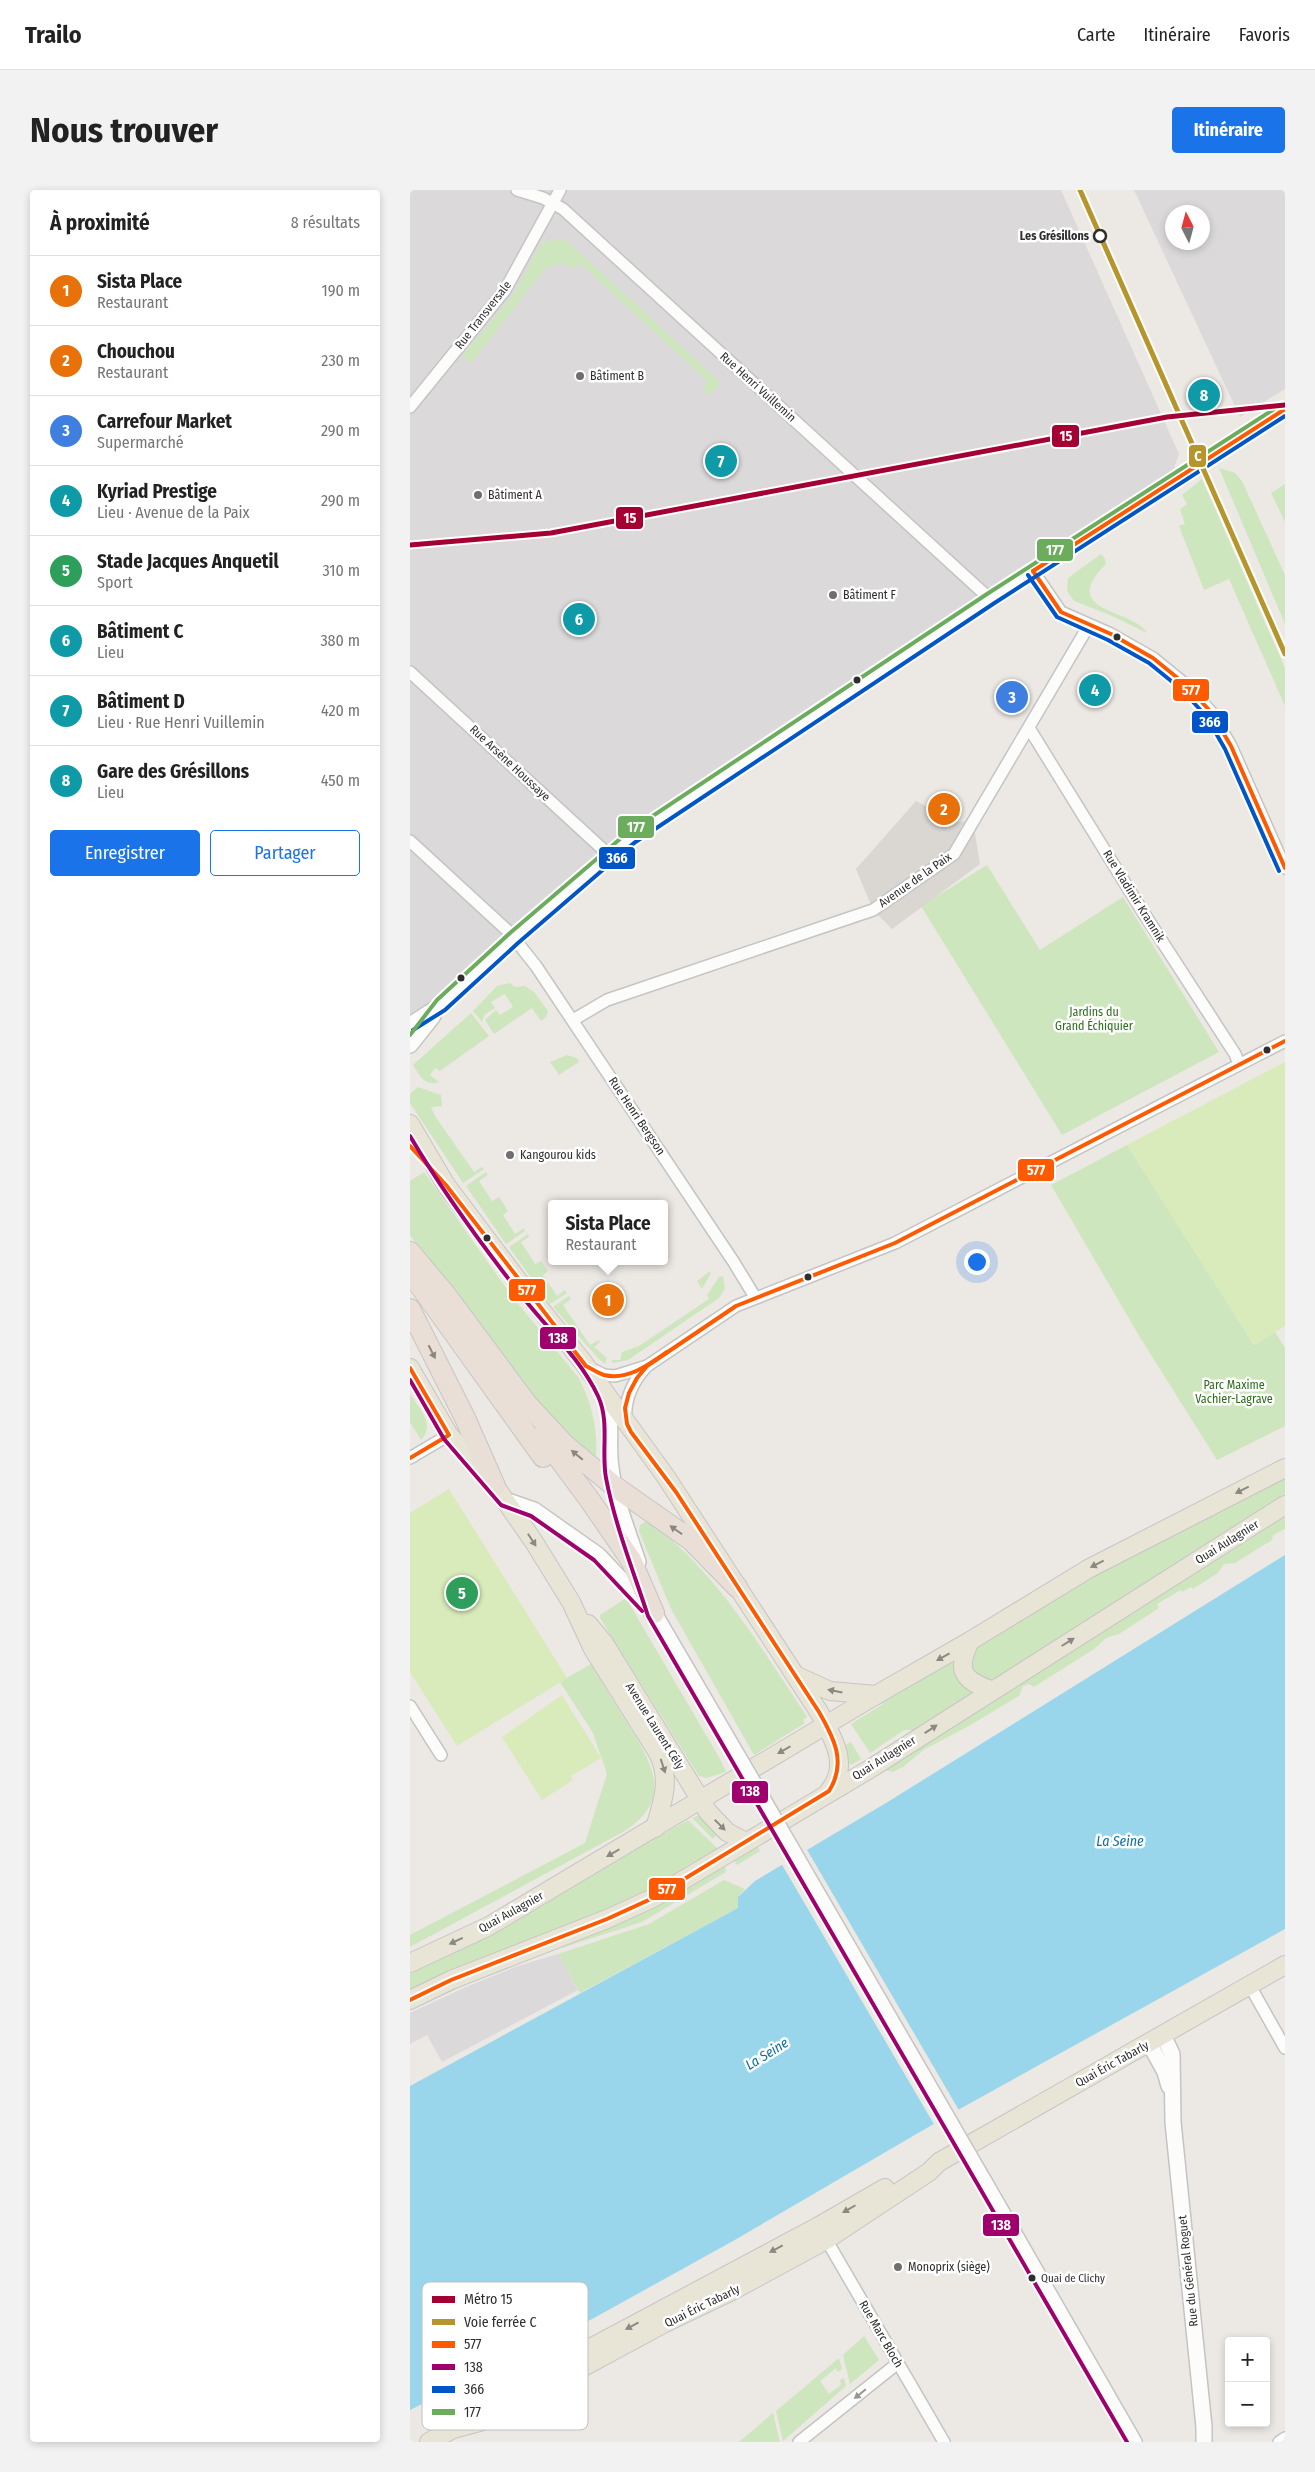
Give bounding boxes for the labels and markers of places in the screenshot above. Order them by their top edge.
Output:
place label: Les Grésillons [1020,229,1090,243]
marker: Les Grésillons [1093,229,1107,243]
place label: Bâtiment B [590,369,645,383]
marker: Bâtiment B [574,370,586,382]
pin: 8 [1188,376,1220,414]
pin: 7 [705,442,737,480]
place label: Bâtiment A [488,488,543,502]
marker: Bâtiment A [472,489,484,501]
place label: Bâtiment F [843,588,897,602]
marker: Bâtiment F [827,589,839,601]
pin: 6 [563,600,595,638]
unlabelled marker [1112,632,1122,642]
pin: 4 [1079,671,1111,709]
unlabelled marker [852,675,862,685]
pin: 3 [996,678,1028,716]
pin: 2 [928,790,960,828]
unlabelled marker [456,973,466,983]
unlabelled marker [1262,1045,1272,1055]
place label: Kangourou kids [520,1148,596,1162]
marker: Kangourou kids [504,1149,516,1161]
unlabelled marker [482,1233,492,1243]
unlabelled marker [803,1272,813,1282]
pin: 1 [592,1281,624,1319]
pin: 5 [446,1574,478,1612]
place label: Monoprix (siège) [908,2260,990,2274]
marker: Monoprix (siège) [892,2261,904,2273]
place label: Quai de Clichy [1041,2272,1105,2285]
marker: Quai de Clichy [1027,2273,1037,2283]

